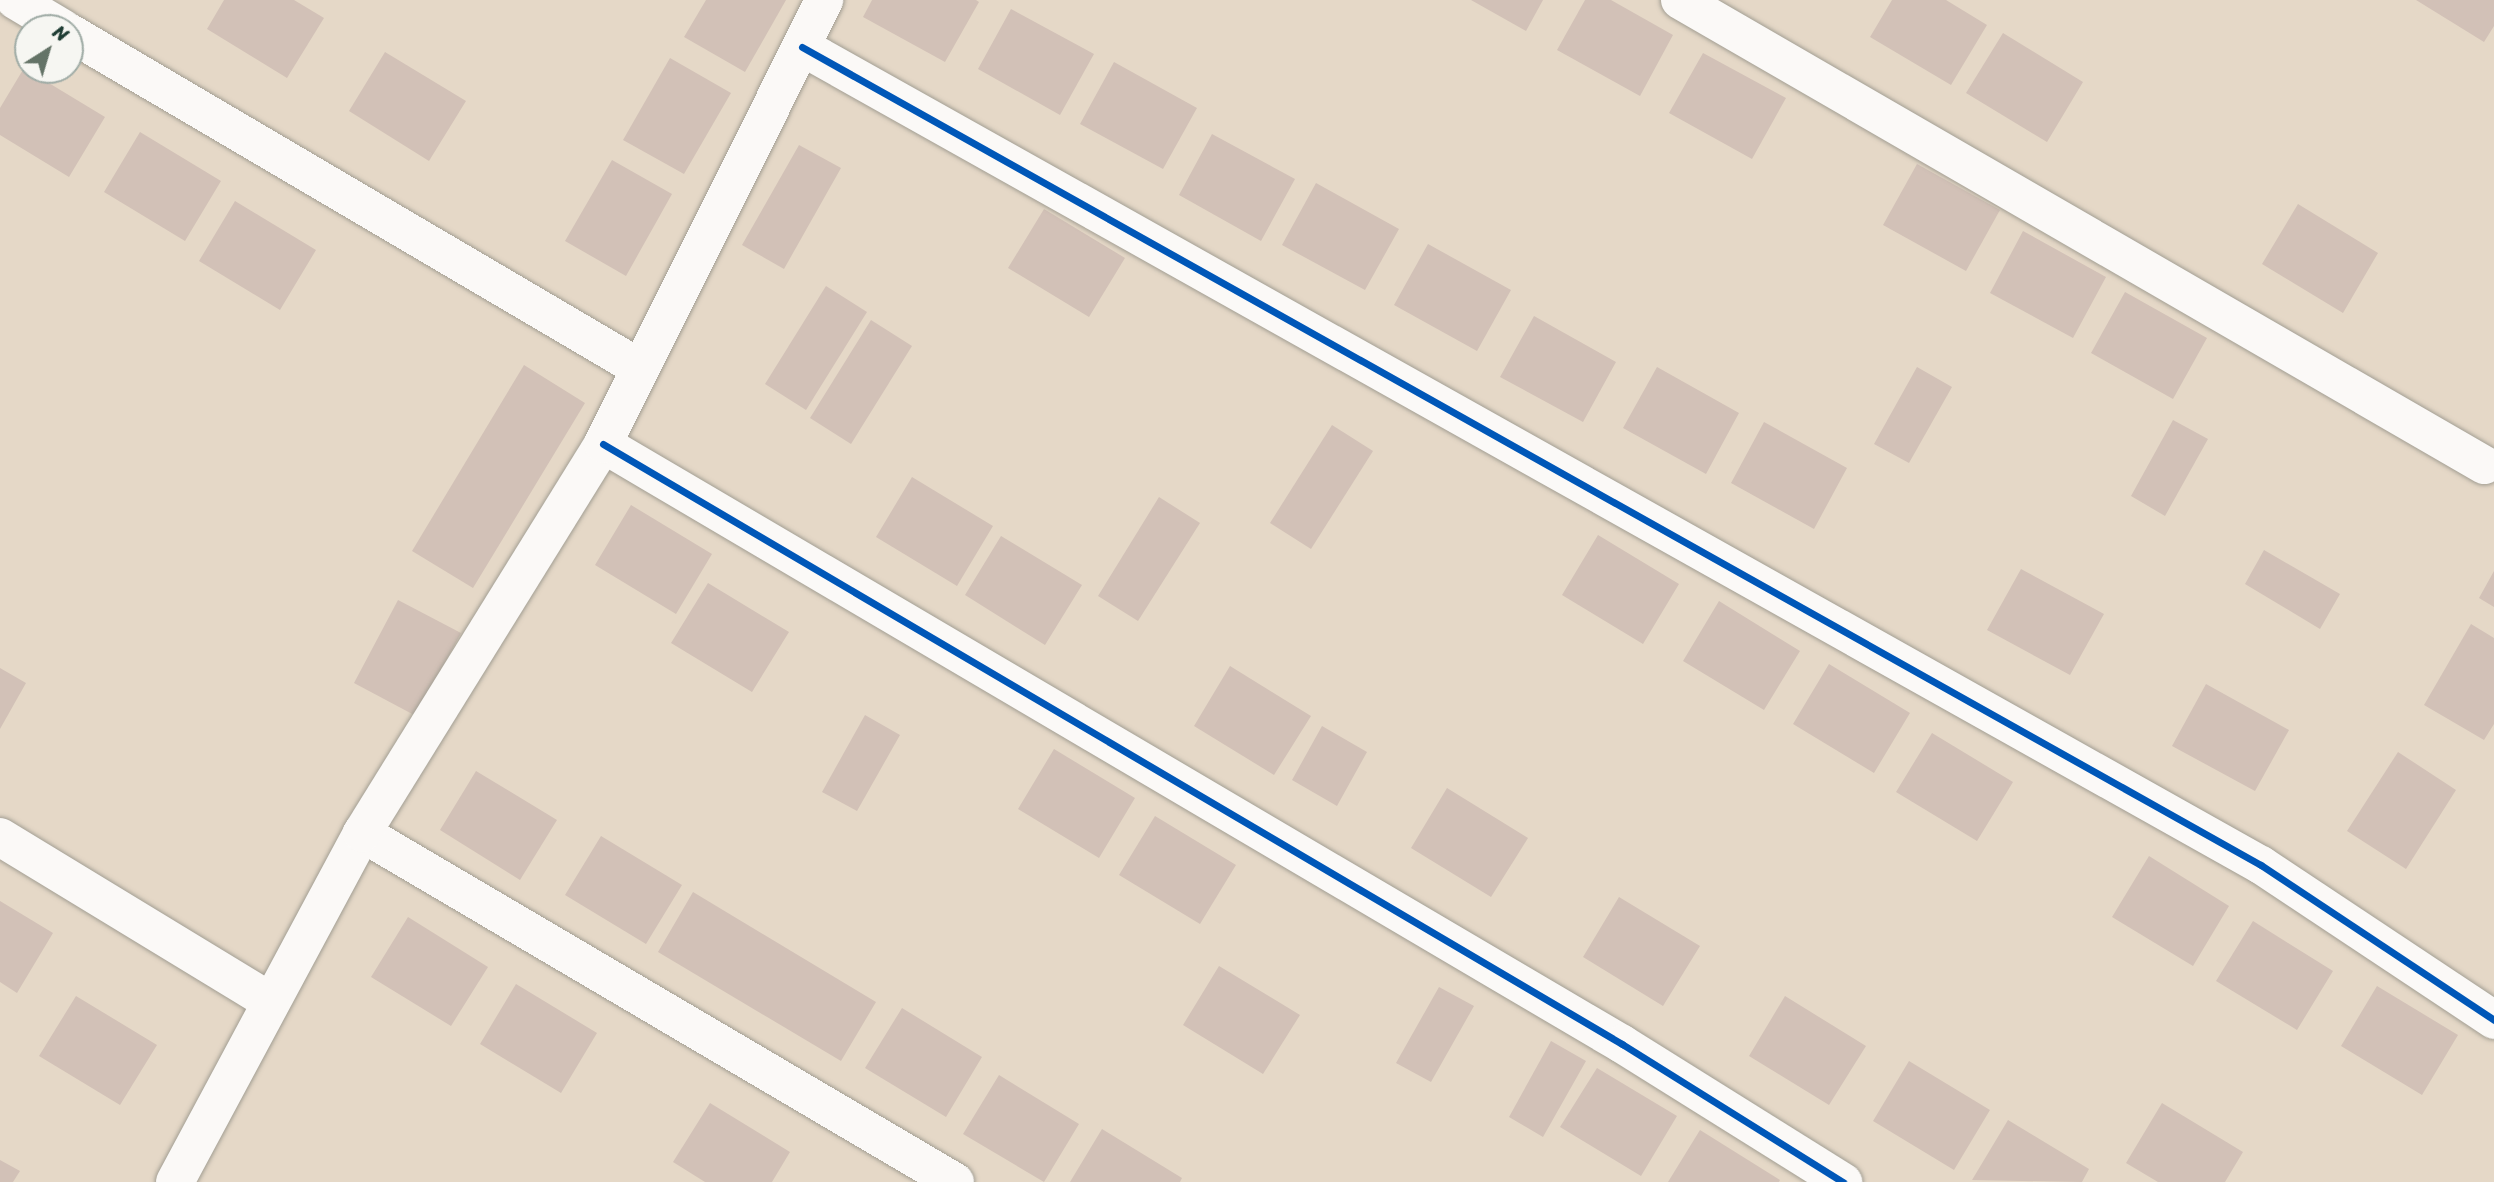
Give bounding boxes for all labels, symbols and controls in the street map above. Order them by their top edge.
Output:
north arrow [14,14,84,84]
text: N [46,16,76,51]

